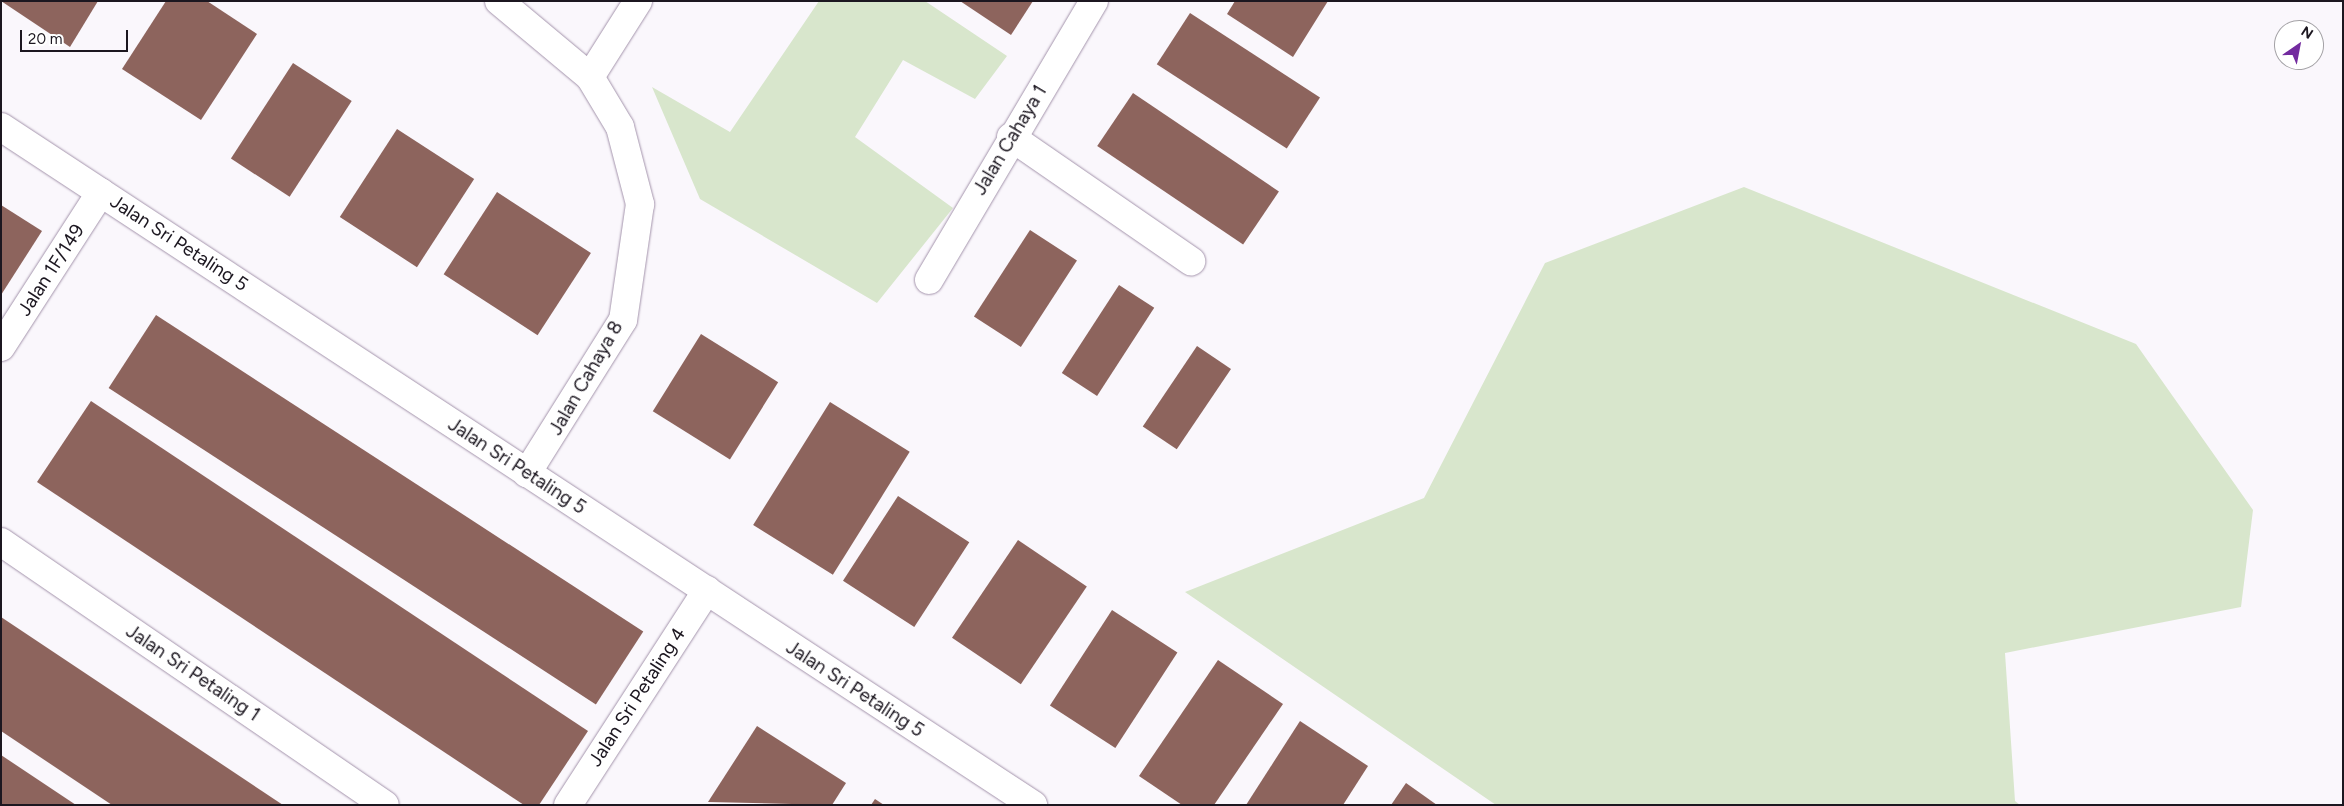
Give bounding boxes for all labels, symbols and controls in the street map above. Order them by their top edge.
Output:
scale bar [22,20,130,52]
north arrow [2274,20,2324,70]
text: N [2298,23,2316,43]
text: 20 m [28,30,62,48]
street label: Jalan Cahaya 1 [968,81,1052,199]
street label: Jalan Sri Petaling 5 [106,190,252,296]
street label: Jalan 1F/149 [13,220,89,320]
street label: Jalan Cahaya 8 [544,317,628,439]
street label: Jalan Sri Petaling 5 [444,413,590,519]
street label: Jalan Sri Petaling 1 [122,620,264,726]
street label: Jalan Sri Petaling 4 [584,623,690,771]
street label: Jalan Sri Petaling 5 [782,636,928,742]

